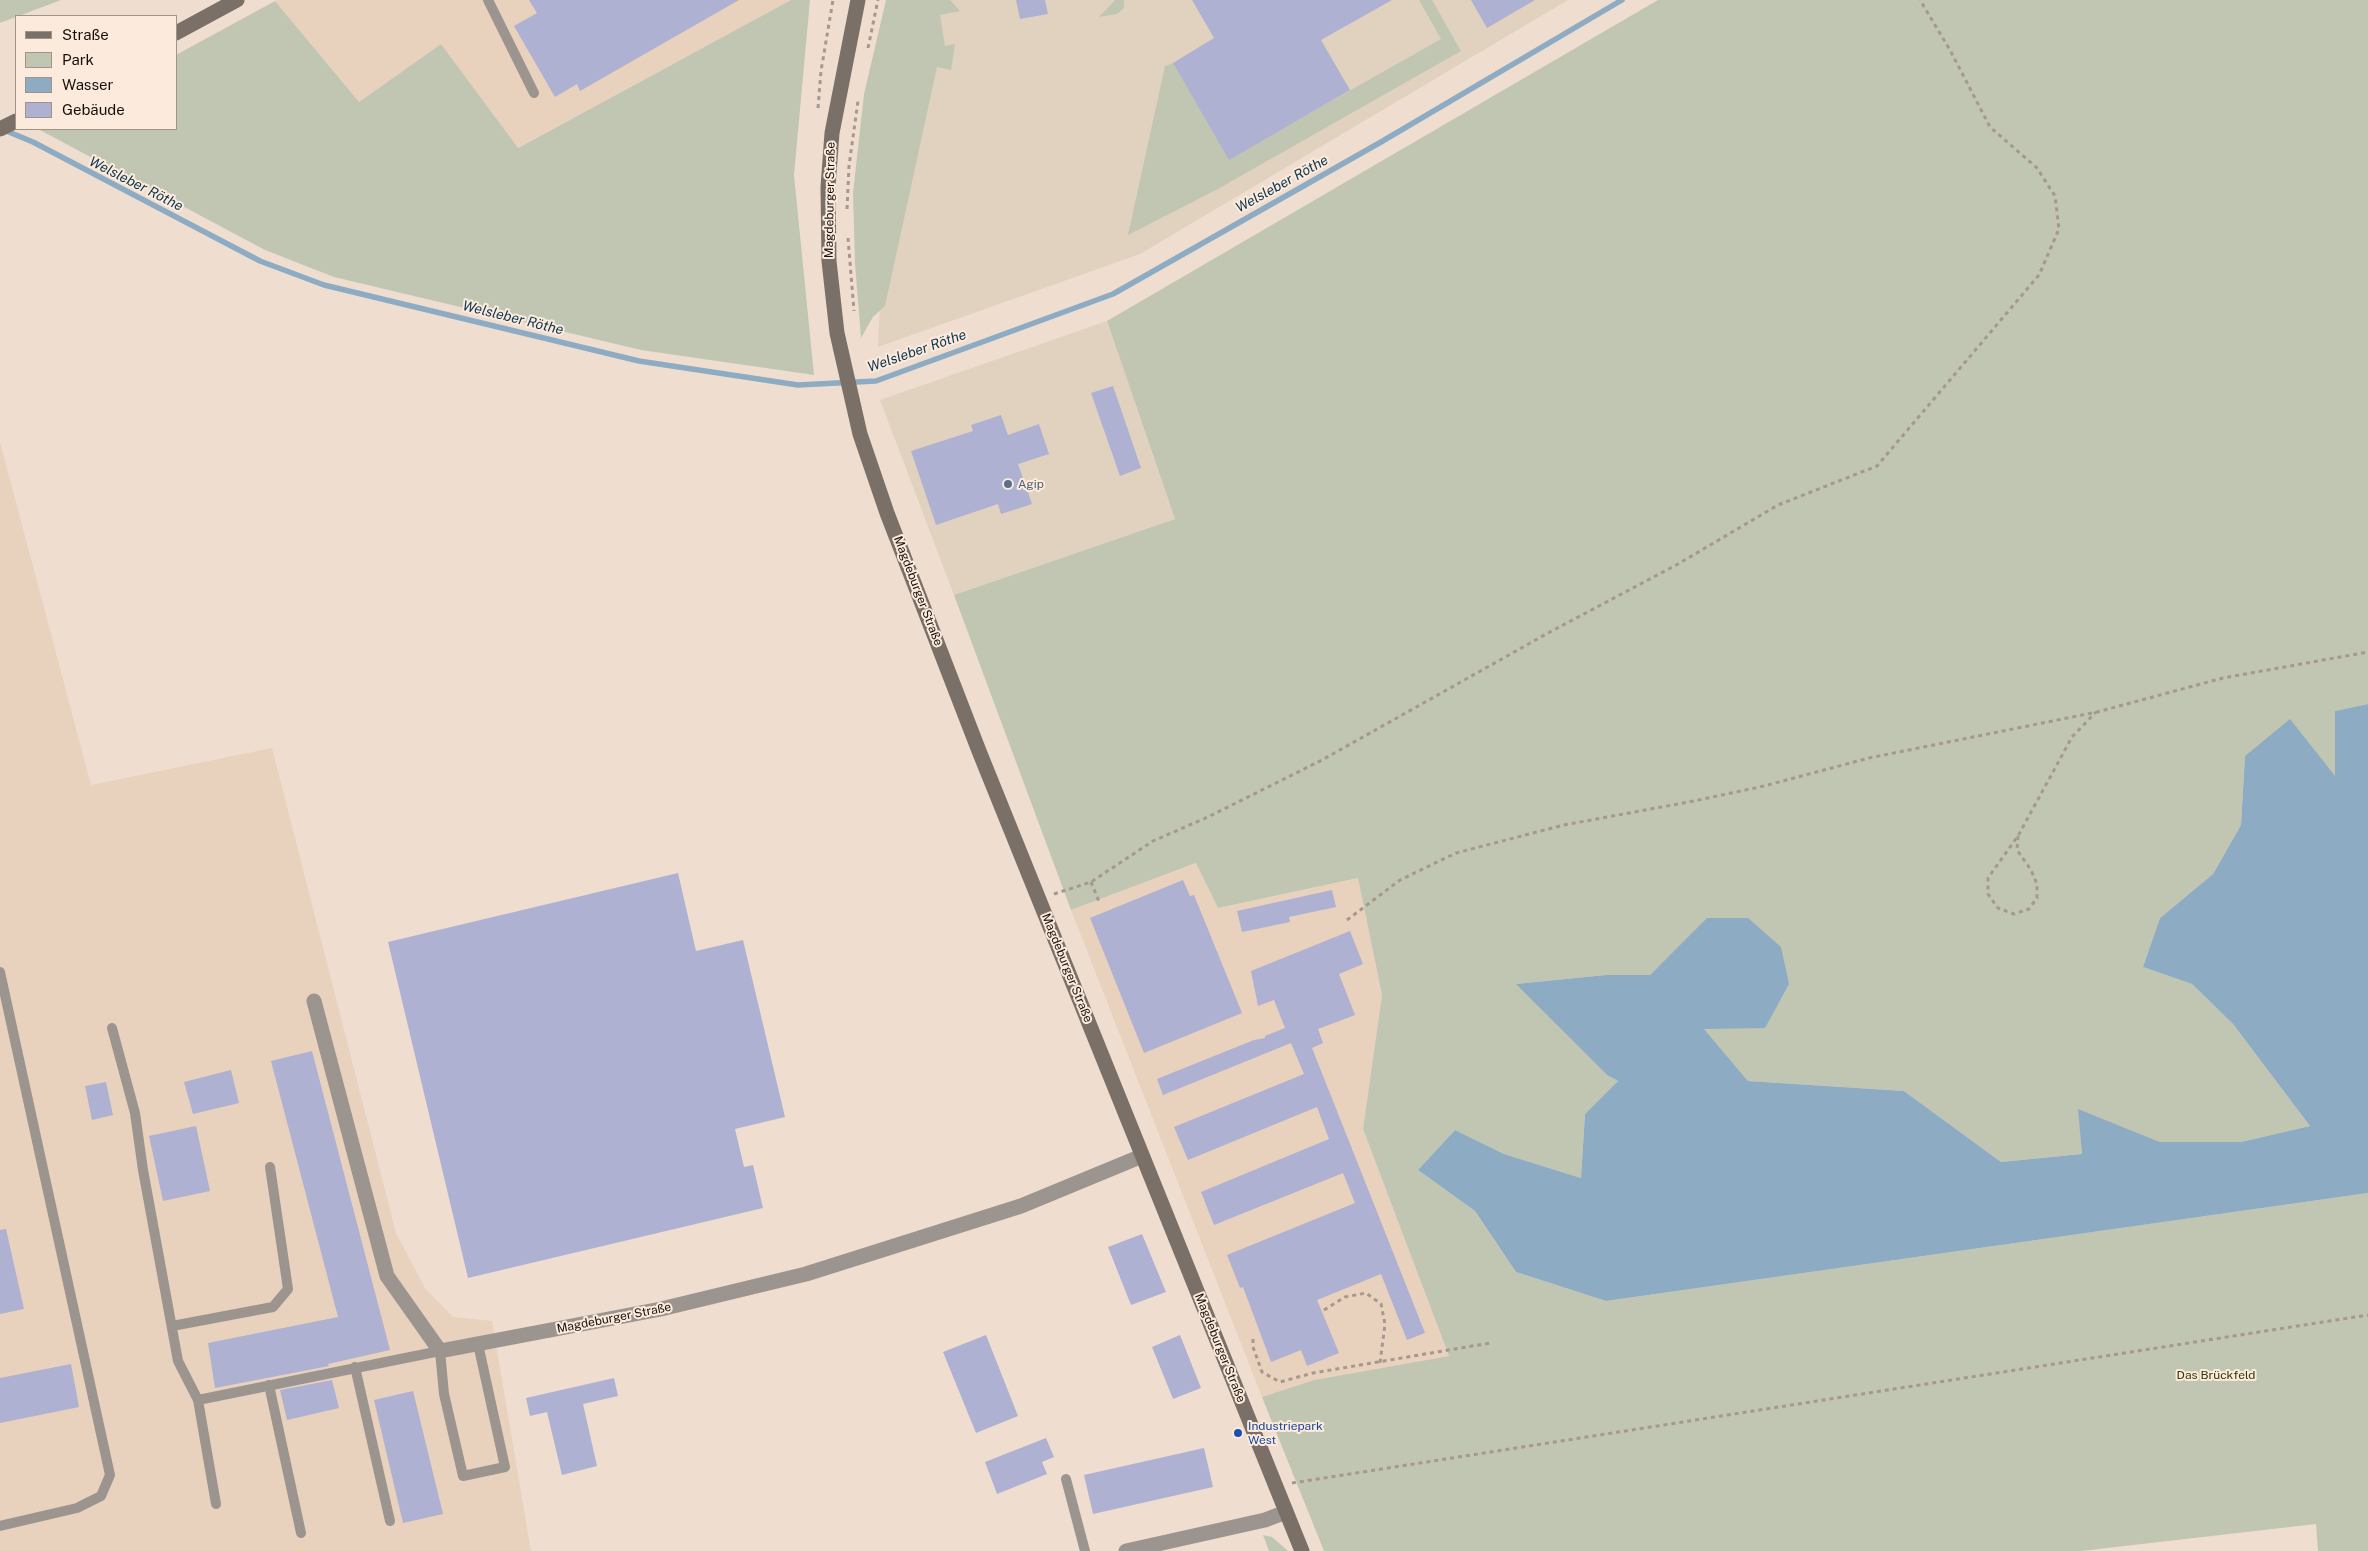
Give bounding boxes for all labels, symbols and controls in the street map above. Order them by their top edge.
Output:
legend [15,15,178,130]
text: Straße [62,26,109,43]
text: Park [62,51,94,68]
text: Wasser [62,76,113,93]
text: Gebäude [62,101,125,118]
street label: Magdeburger Straße [822,142,838,258]
water label: Welsleber Röthe [1233,152,1331,216]
water label: Welsleber Röthe [86,153,186,215]
water label: Welsleber Röthe [461,297,565,339]
water label: Welsleber Röthe [865,326,969,376]
place label: Agip [1018,477,1044,491]
marker: Agip [1002,478,1014,490]
street label: Magdeburger Straße [890,534,946,648]
street label: Magdeburger Straße [1039,911,1095,1025]
street label: Magdeburger Straße [1192,1291,1248,1405]
street label: Magdeburger Straße [556,1300,672,1336]
park label: Das Brückfeld [2177,1368,2255,1382]
place label: Industriepark West [1248,1419,1323,1447]
marker: Industriepark West [1232,1427,1244,1439]

